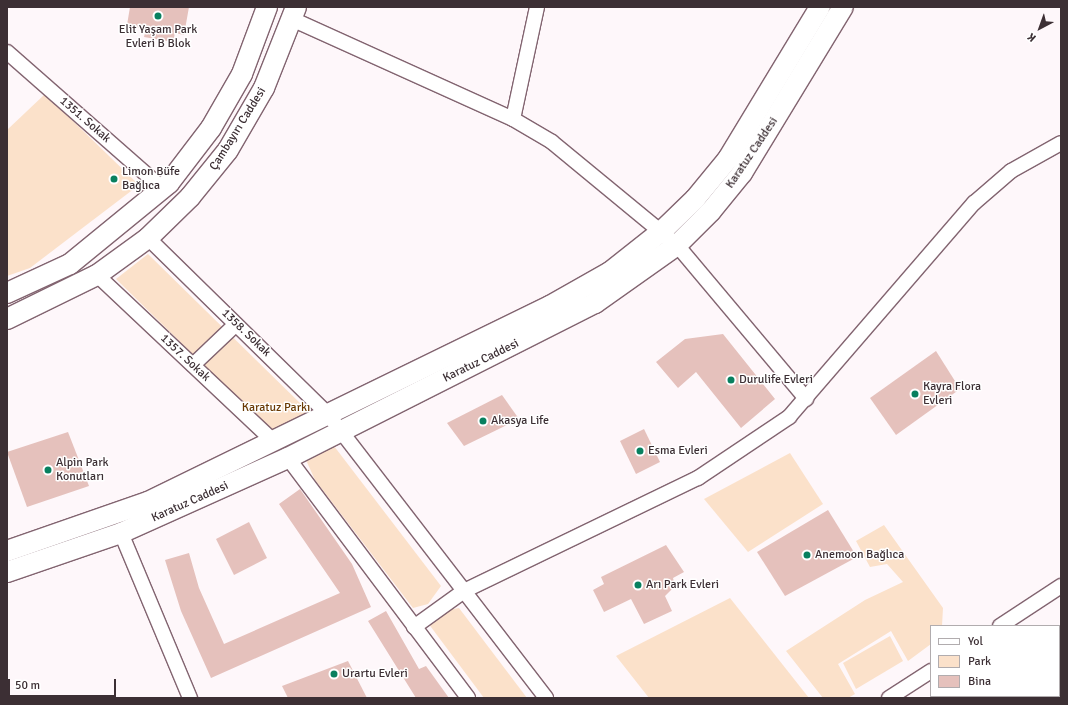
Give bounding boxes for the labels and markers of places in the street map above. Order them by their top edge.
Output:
marker: Elit Yaşam Park Evleri B Blok [153,11,163,21]
place label: Elit Yaşam Park Evleri B Blok [119,23,197,51]
place label: Limon Büfe Bağlıca [122,165,180,193]
marker: Limon Büfe Bağlıca [109,174,119,184]
place label: Durulife Evleri [739,373,813,387]
marker: Durulife Evleri [726,375,736,385]
place label: Kayra Flora Evleri [923,380,981,408]
marker: Kayra Flora Evleri [910,389,920,399]
place label: Akasya Life [491,414,549,428]
marker: Akasya Life [478,416,488,426]
place label: Esma Evleri [648,444,708,458]
marker: Esma Evleri [635,446,645,456]
place label: Alpin Park Konutları [56,456,109,484]
marker: Alpin Park Konutları [43,465,53,475]
place label: Anemoon Bağlıca [815,548,904,562]
marker: Anemoon Bağlıca [802,550,812,560]
place label: Arı Park Evleri [646,578,719,592]
marker: Arı Park Evleri [633,580,643,590]
place label: Urartu Evleri [342,667,408,681]
marker: Urartu Evleri [329,669,339,679]

